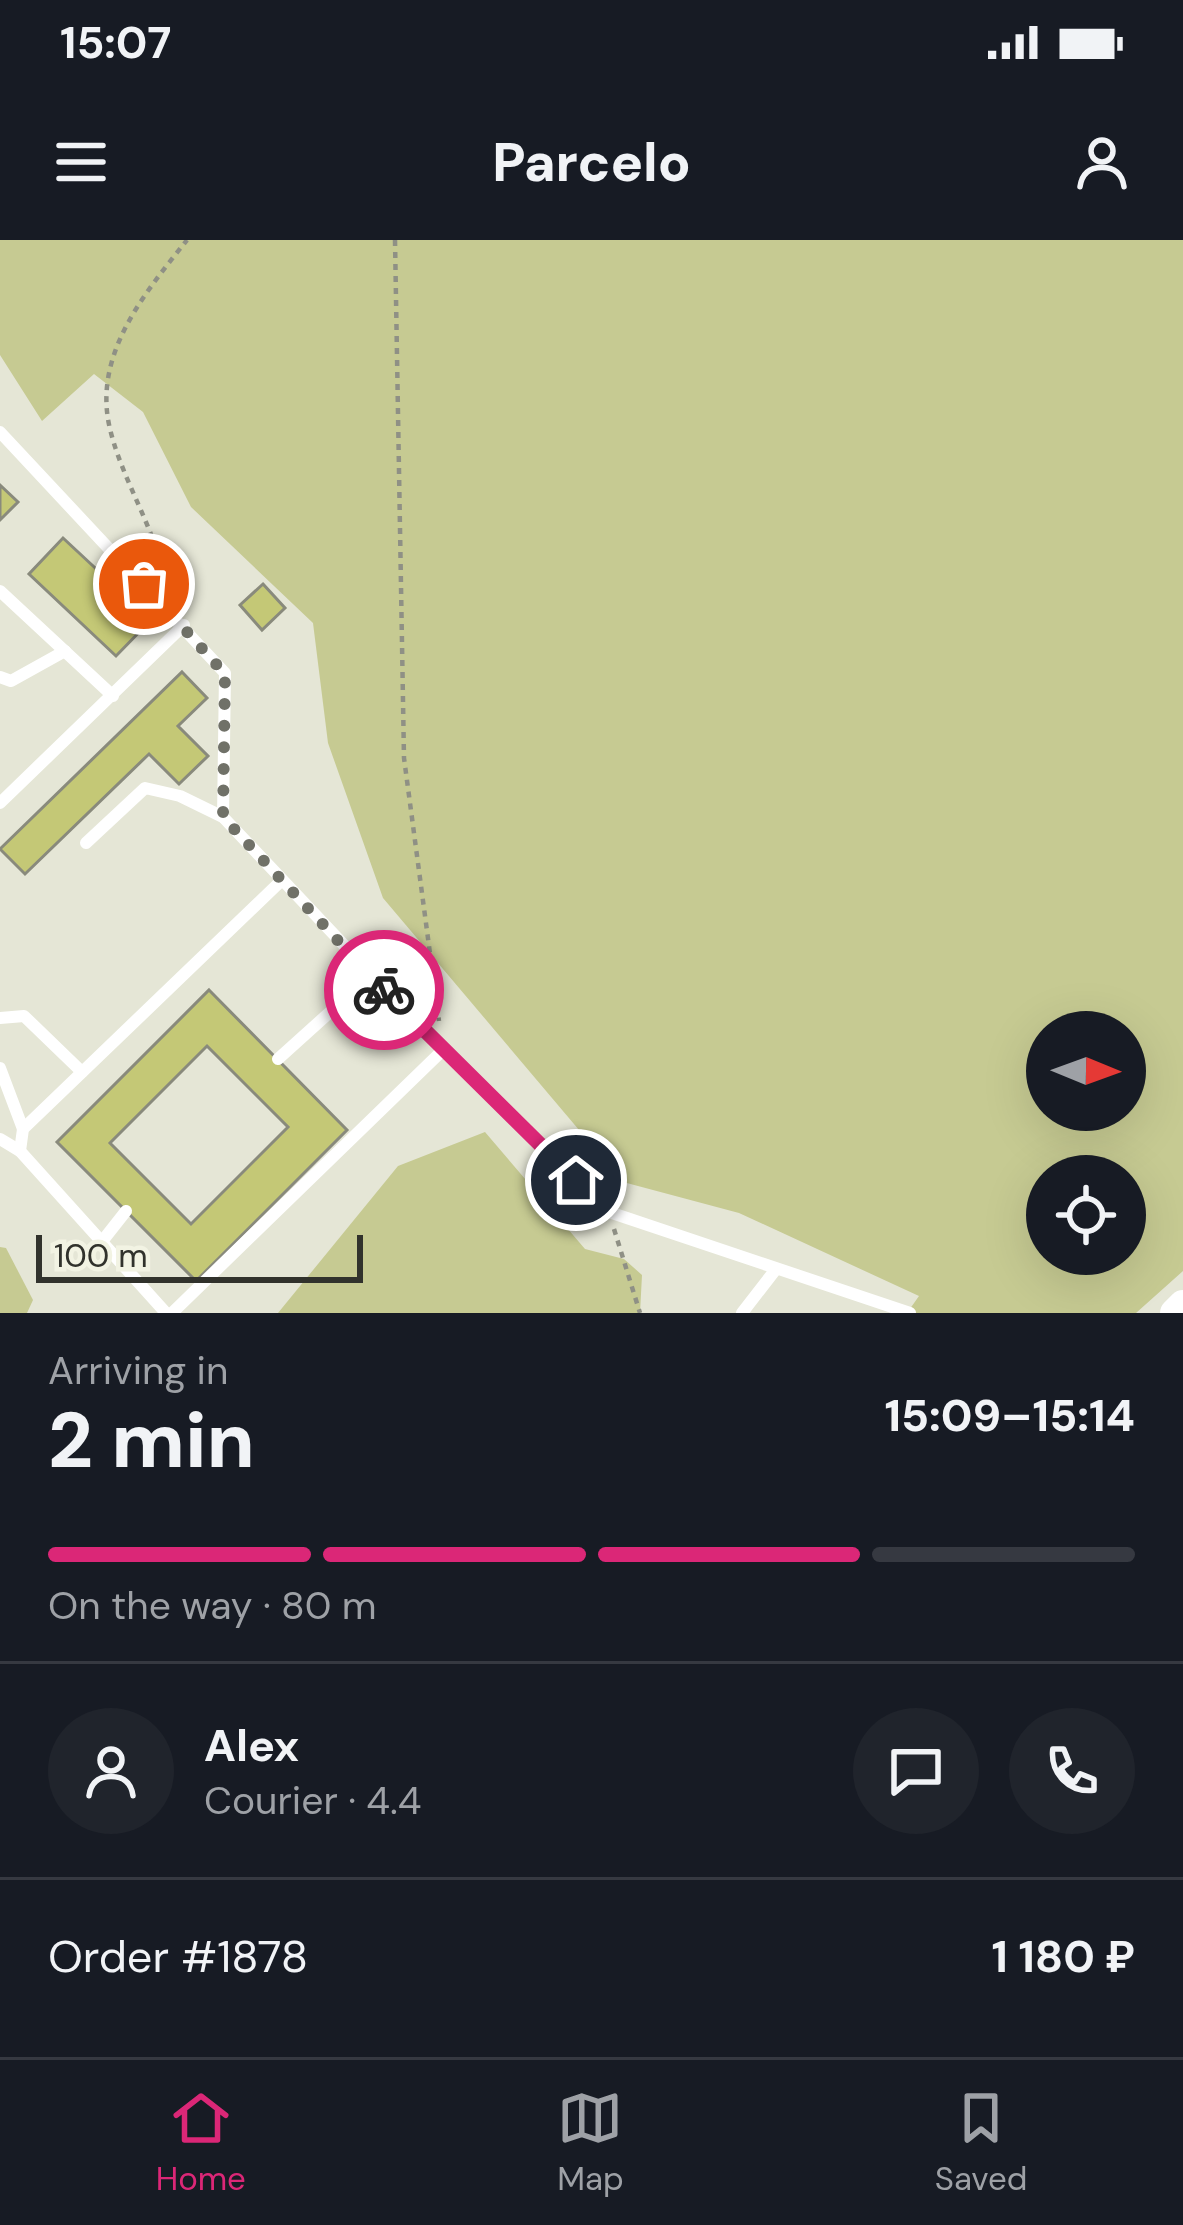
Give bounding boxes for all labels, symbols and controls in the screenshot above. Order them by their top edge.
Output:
text: 15:07 [60,13,171,72]
text: Parcelo [492,127,691,198]
icon: menu [48,129,114,195]
icon: person [1069,129,1135,195]
pin [93,533,195,635]
icon: bag [111,551,177,617]
courier [324,930,444,1050]
icon: bike [351,957,417,1023]
north arrow [1026,1011,1146,1131]
map controls [1026,1011,1146,1275]
pin [525,1129,627,1231]
icon: home [543,1147,609,1213]
button: locate [1026,1155,1146,1275]
scale bar [36,1229,363,1282]
text: 100 m [54,1234,148,1277]
text: Arriving in [48,1345,228,1396]
text: 15:09–15:14 [884,1386,1135,1445]
text: 2 min [48,1390,255,1491]
text: On the way · 80 m [48,1580,377,1631]
button: person [48,1708,174,1834]
button: chat [853,1708,979,1834]
button: phone [1009,1708,1135,1834]
text: Alex [204,1716,299,1775]
text: Courier · 4.4 [204,1775,421,1826]
text: Order #1878 [48,1927,308,1986]
text: 1 180 ₽ [991,1927,1135,1986]
tab: Home [156,2085,246,2200]
tab: Map [557,2085,624,2200]
tab: Saved [935,2085,1027,2200]

